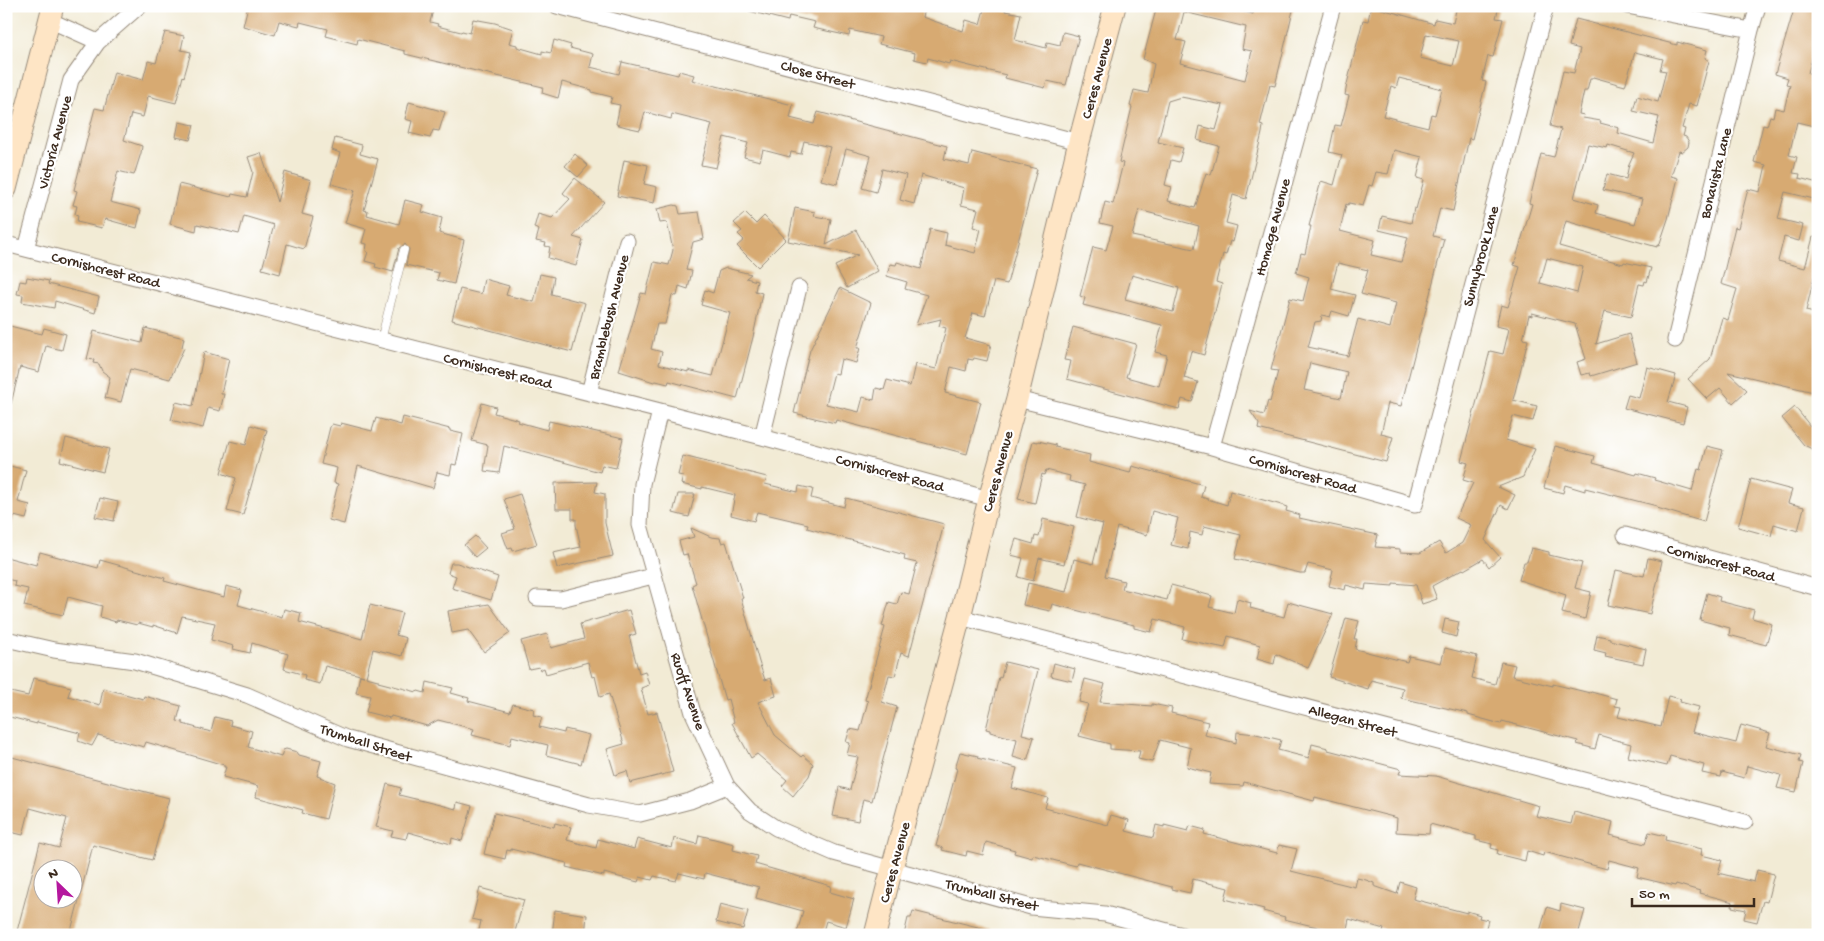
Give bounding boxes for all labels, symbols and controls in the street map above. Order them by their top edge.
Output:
street label: Ceres Avenue [1078,36,1117,121]
street label: Close Street [778,57,858,95]
street label: Victoria Avenue [35,94,77,192]
street label: Bonavista Lane [1697,126,1737,222]
street label: Homage Avenue [1252,177,1296,278]
street label: Sunnybrook Lane [1460,204,1504,309]
street label: Cornishcrest Road [49,249,163,293]
street label: Bramblebush Avenue [585,253,634,383]
street label: Cornishcrest Road [441,350,555,394]
street label: Ceres Avenue [979,429,1018,514]
street label: Cornishcrest Road [833,451,947,497]
street label: Cornishcrest Road [1246,451,1360,499]
street label: Cornishcrest Road [1664,541,1778,587]
street label: Ruoff Avenue [665,651,709,733]
street label: Allegan Street [1306,701,1400,743]
street label: Trumball Street [316,720,415,768]
street label: Ceres Avenue [876,820,915,905]
north arrow [32,858,82,908]
text: N [46,865,61,884]
street label: Trumball Street [942,875,1042,917]
scale bar [1632,876,1754,908]
text: 50 m [1639,886,1670,904]

